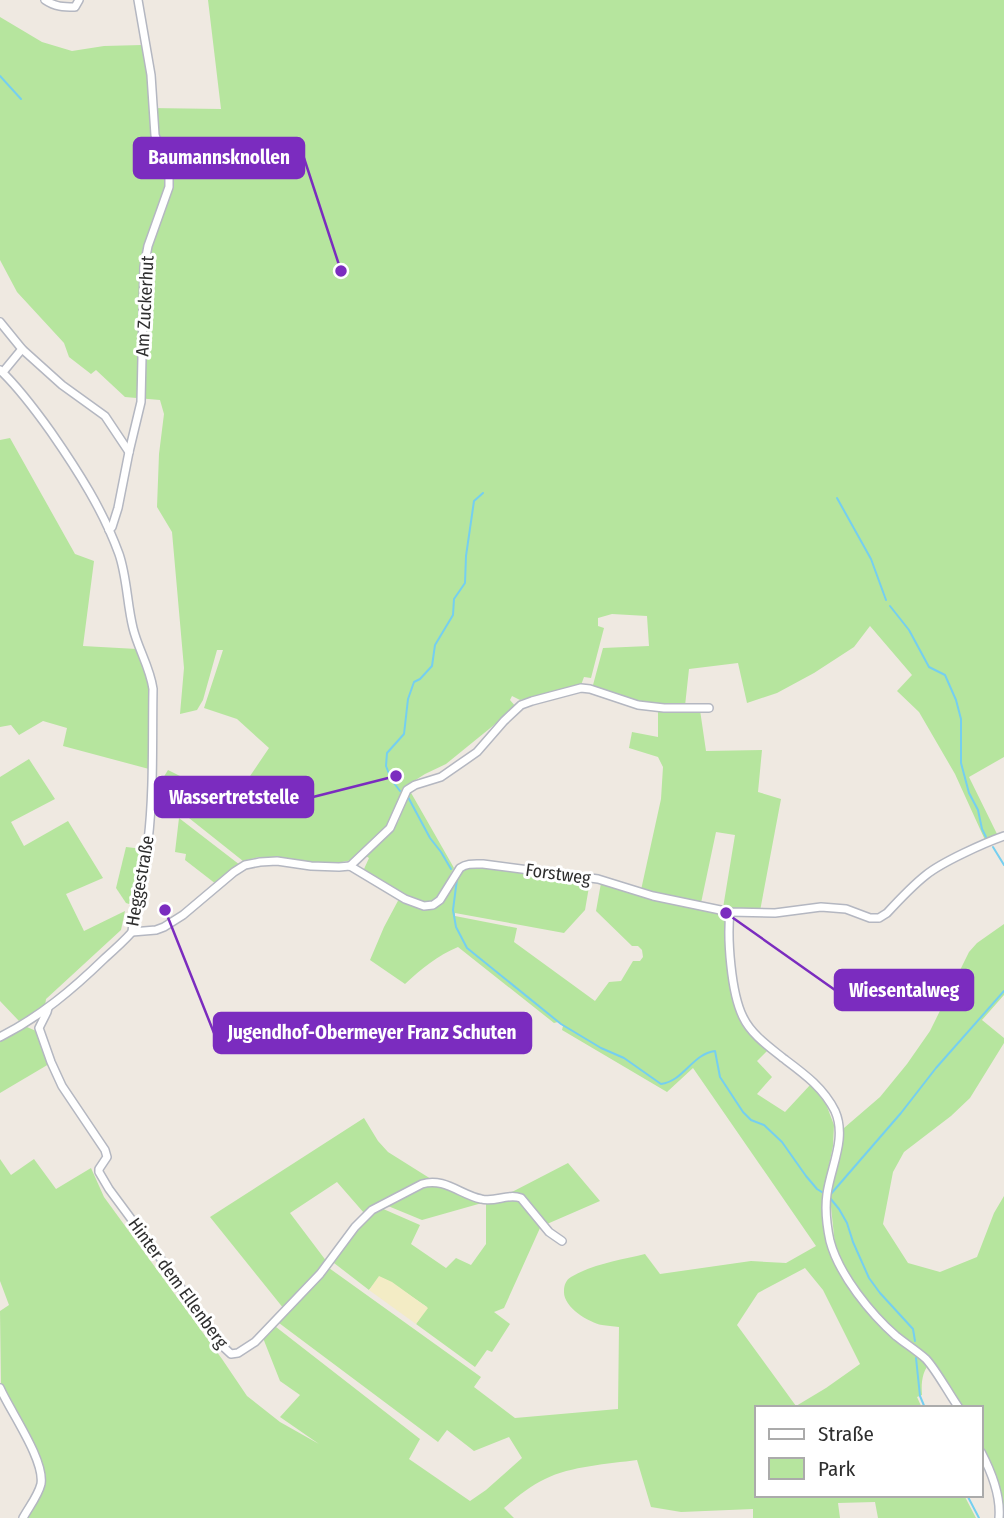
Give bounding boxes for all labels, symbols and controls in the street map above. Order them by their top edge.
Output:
callout: Baumannsknollen [134,138,304,178]
text: Baumannsknollen [148,146,290,169]
street label: Am Zuckerhut [131,255,159,357]
callout: Wassertretstelle [155,777,313,817]
text: Wassertretstelle [169,786,299,809]
street label: Heggestraße [121,834,159,928]
street label: Forstweg [524,859,592,890]
callout: Wiesentalweg [835,970,973,1010]
text: Wiesentalweg [849,979,960,1002]
callout: Jugendhof-Obermeyer Franz Schuten [214,1013,531,1053]
text: Jugendhof-Obermeyer Franz Schuten [226,1021,517,1044]
street label: Hinter dem Ellenberg [123,1214,233,1353]
legend [755,1406,983,1497]
text: Straße [818,1421,874,1447]
text: Park [818,1456,856,1482]

